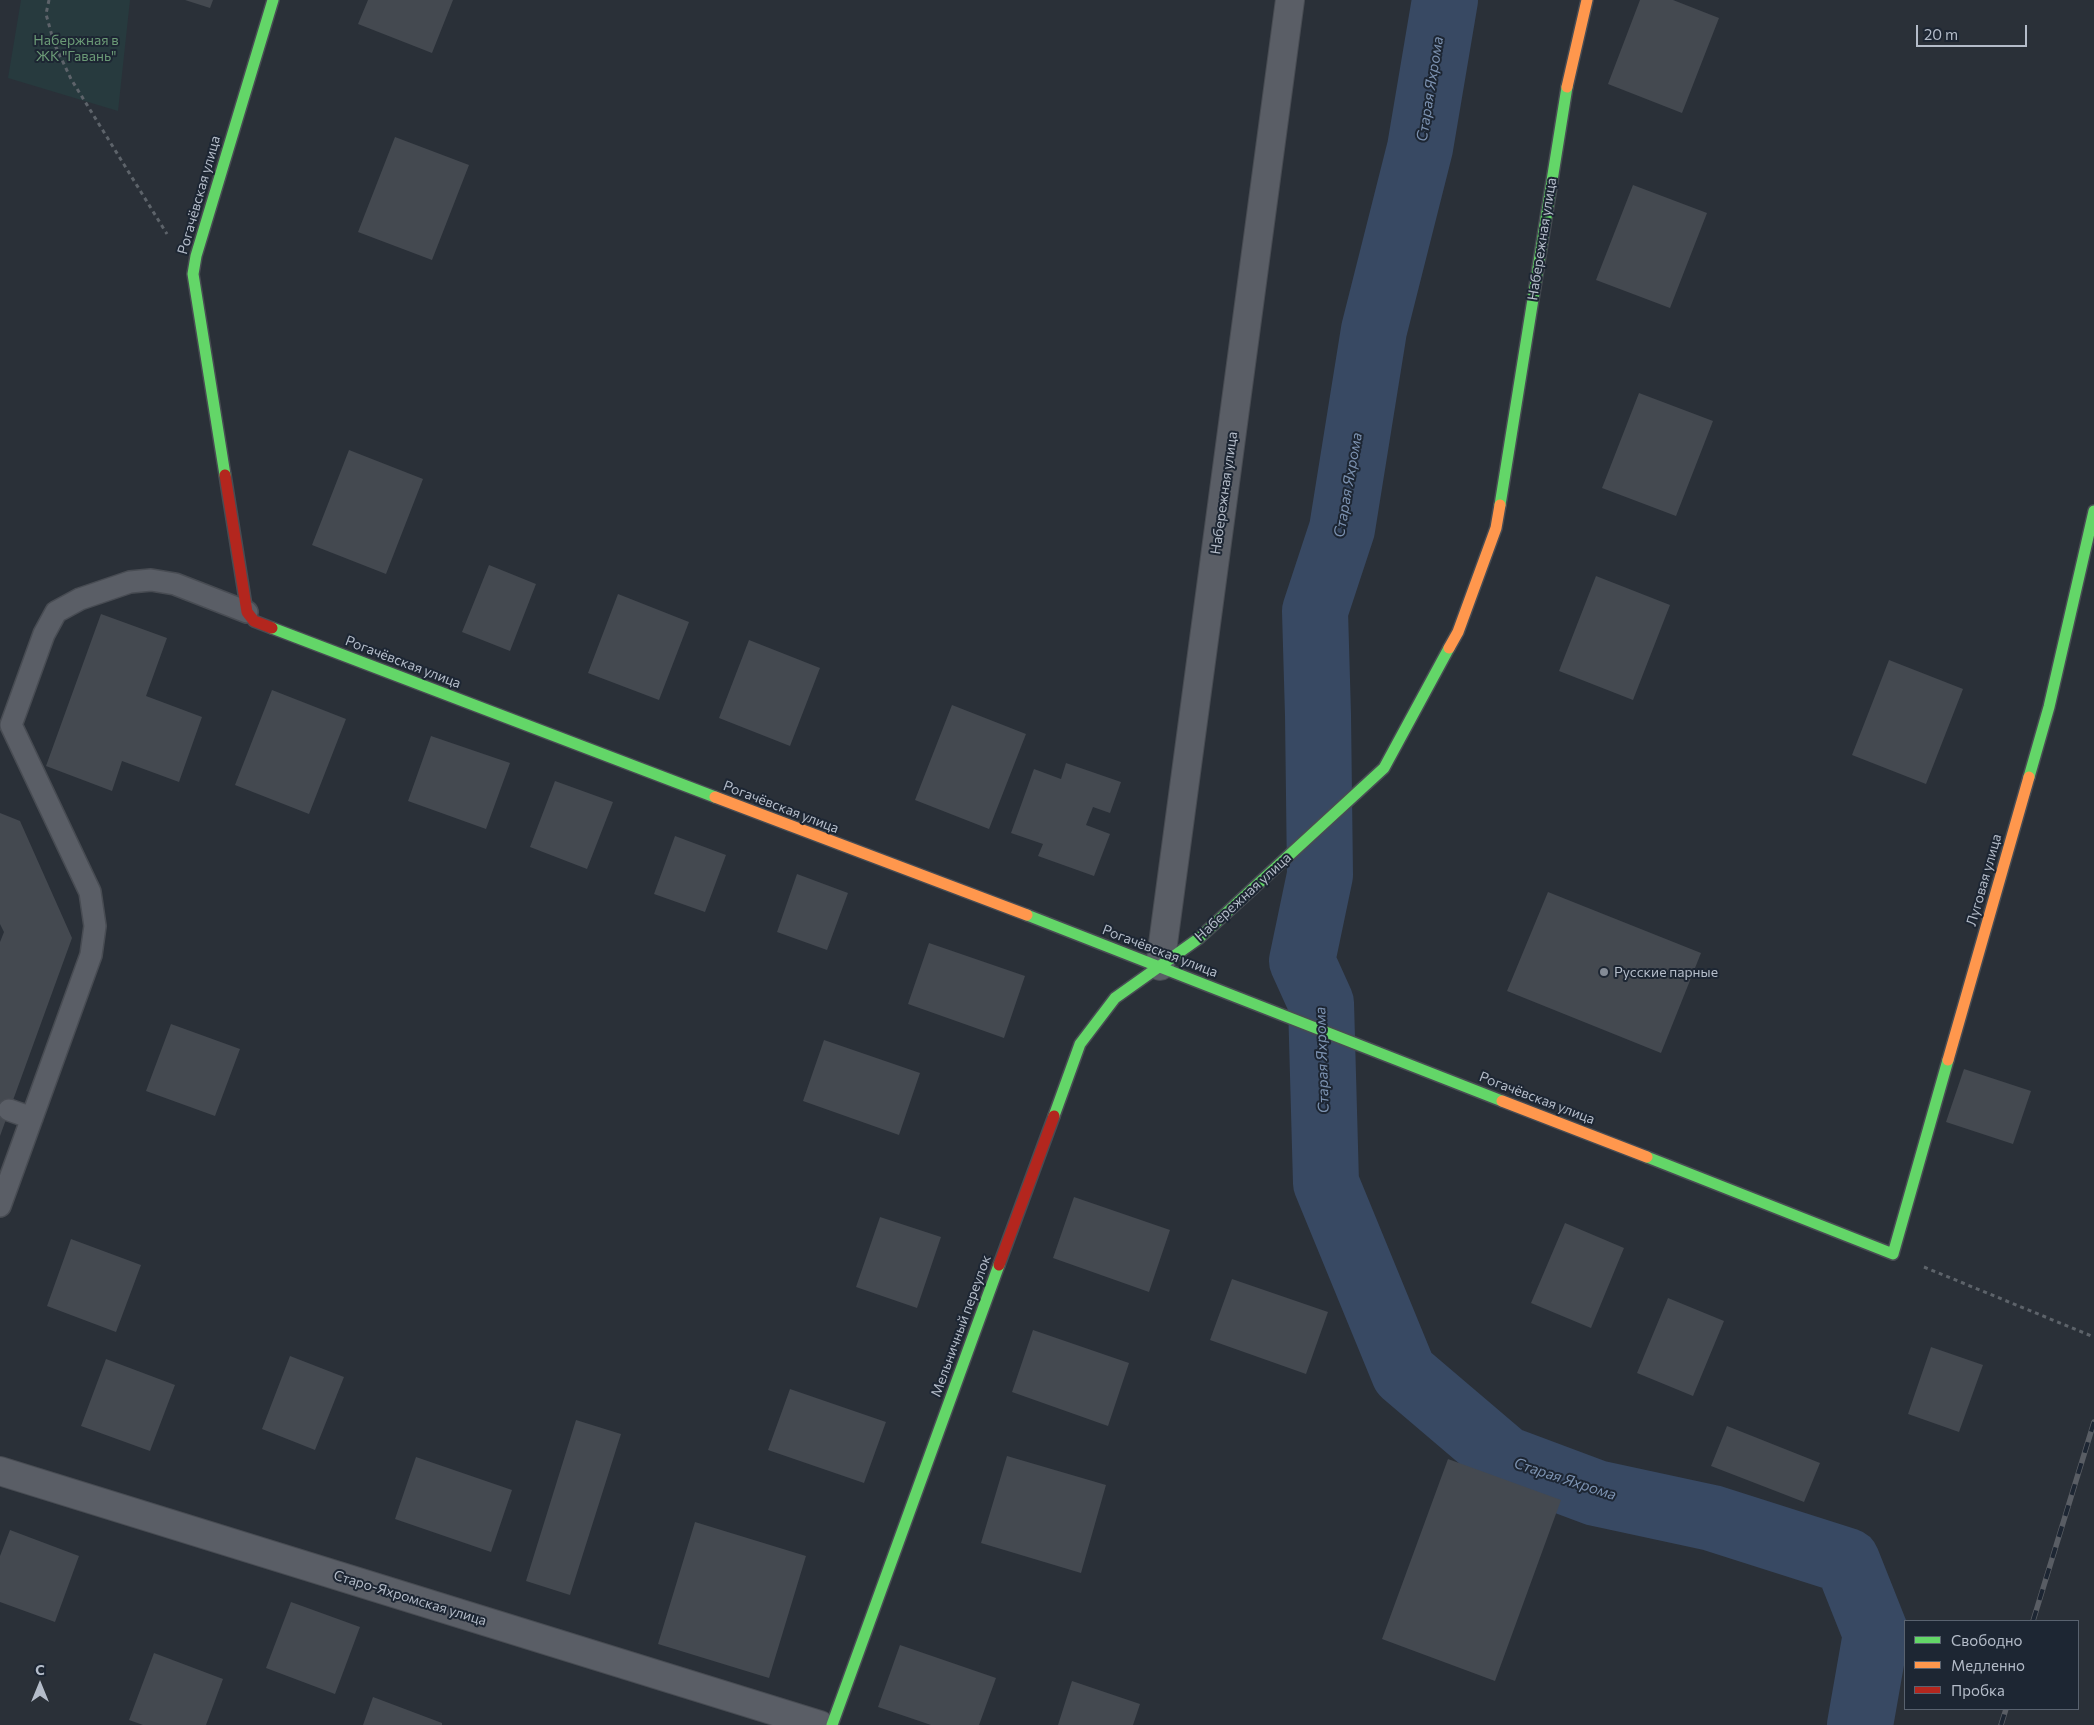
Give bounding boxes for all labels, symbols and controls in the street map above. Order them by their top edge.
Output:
scale bar [1919,15,2030,47]
text: 20 m [1924,25,1958,43]
park label: Набержная в ЖК "Гавань" [33,32,119,64]
water label: Старая Яхрома [1413,35,1447,143]
street label: Рогачёвская улица [174,134,224,256]
street label: Набережная улица [1524,177,1560,301]
street label: Набережная улица [1207,431,1241,555]
water label: Старая Яхрома [1330,431,1366,539]
street label: Рогачёвская улица [343,632,463,692]
street label: Рогачёвская улица [721,777,841,837]
street label: Луговая улица [1963,832,2005,928]
street label: Набережная улица [1191,849,1295,945]
street label: Рогачёвская улица [1100,921,1220,981]
place label: Русские парные [1614,964,1718,980]
marker: Русские парные [1598,966,1610,978]
water label: Старая Яхрома [1311,1007,1333,1113]
street label: Рогачёвская улица [1477,1068,1597,1128]
street label: Мельничный переулок [927,1253,995,1399]
water label: Старая Яхрома [1512,1454,1618,1504]
street label: Старо-Яхромская улица [332,1567,488,1629]
legend [1904,1620,2079,1710]
text: Свободно [1951,1631,2022,1649]
text: Медленно [1951,1656,2025,1674]
north arrow [15,1660,65,1710]
text: С [35,1661,45,1678]
text: Пробка [1951,1681,2005,1699]

